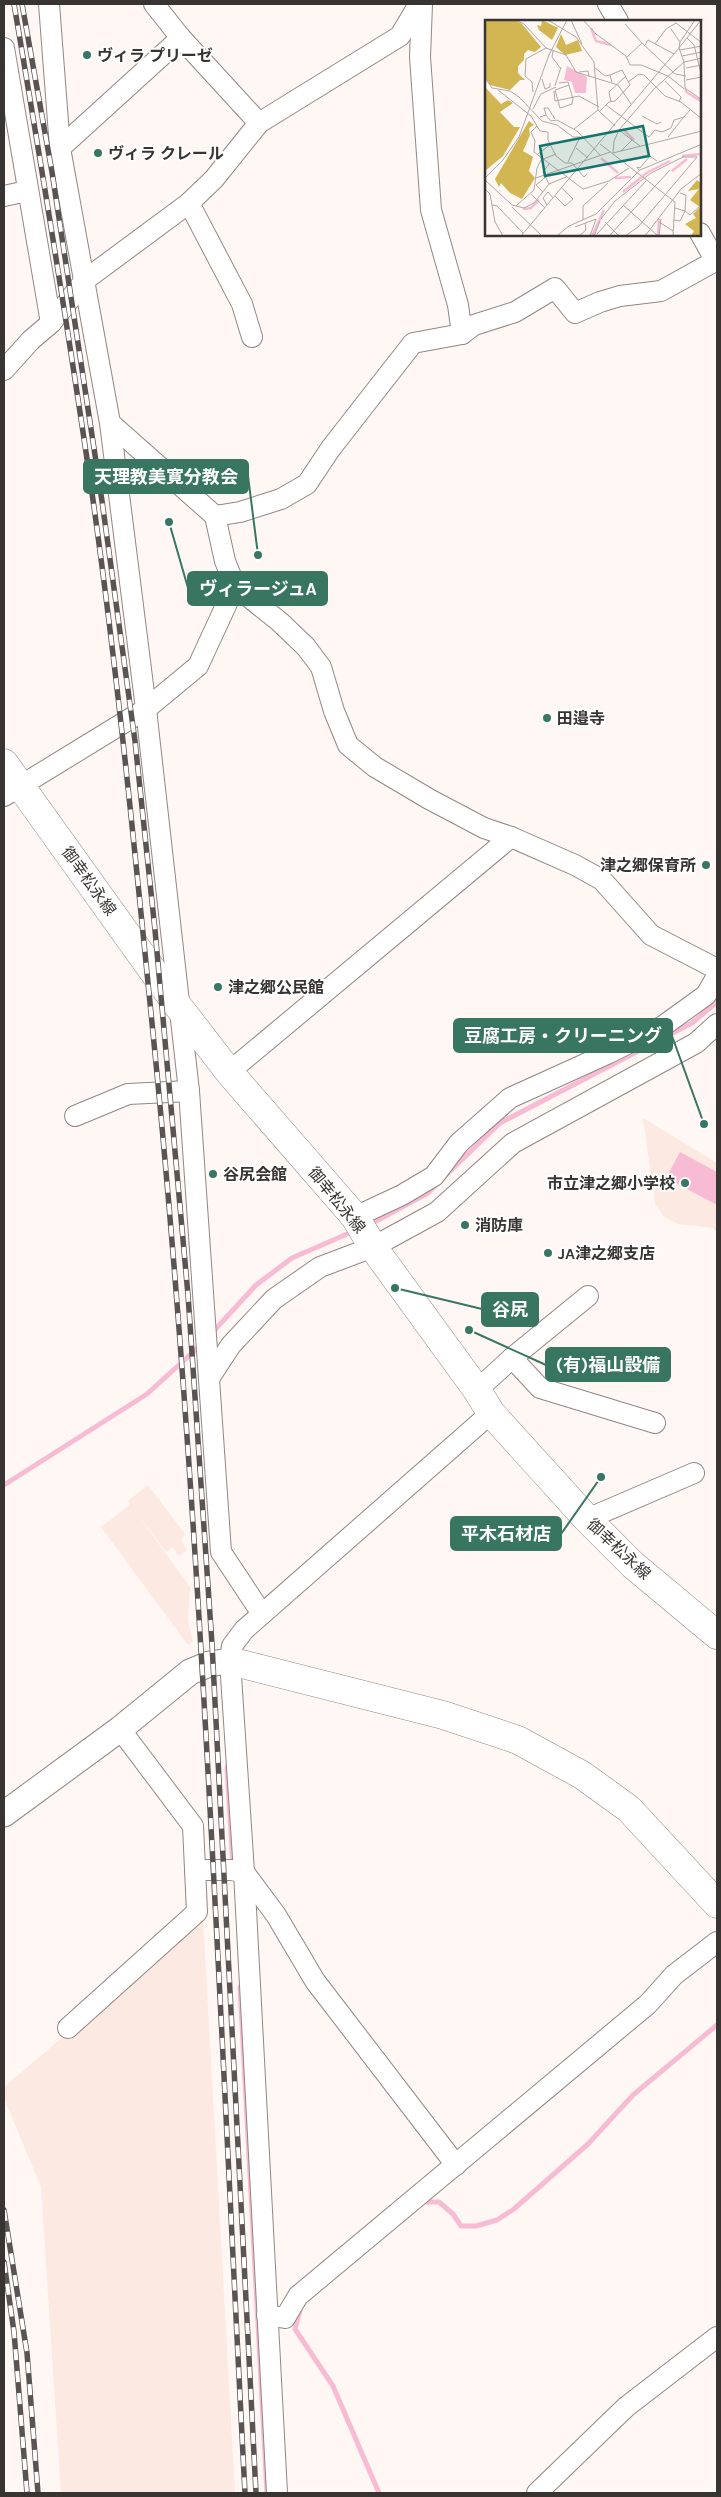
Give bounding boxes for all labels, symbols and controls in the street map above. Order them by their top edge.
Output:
inset map [485,20,701,236]
place label: ヴィラ プリーゼ [97,46,213,65]
marker: ヴィラ プリーゼ [81,49,93,61]
place label: ヴィラ クレール [108,144,224,163]
marker: ヴィラ クレール [92,147,104,159]
callout: 天理教美寛分教会 [84,460,248,493]
text: 天理教美寛分教会 [94,466,238,488]
callout: ヴィラージュA [188,572,327,605]
text: ヴィラージュA [199,578,317,600]
place label: 田邉寺 [557,709,605,728]
marker: 田邉寺 [541,712,553,724]
street label: 御幸松永線 [58,843,120,919]
place label: 津之郷保育所 [600,856,696,875]
marker: 津之郷保育所 [700,859,712,871]
place label: 津之郷公民館 [228,978,324,997]
marker: 津之郷公民館 [212,981,224,993]
callout: 豆腐工房・クリーニング [454,1019,672,1052]
text: 豆腐工房・クリーニング [464,1025,662,1047]
street label: 御幸松永線 [304,1163,370,1237]
place label: 谷尻会館 [223,1165,287,1184]
marker: 谷尻会館 [207,1168,219,1180]
place label: 市立津之郷小学校 [547,1174,675,1193]
marker: 市立津之郷小学校 [679,1177,691,1189]
place label: 消防庫 [475,1216,523,1235]
marker: 消防庫 [459,1219,471,1231]
place label: JA津之郷支店 [558,1244,655,1263]
marker: JA津之郷支店 [542,1247,554,1259]
callout: 谷尻 [482,1293,538,1326]
text: 谷尻 [492,1299,528,1321]
callout: (有)福山設備 [546,1348,670,1381]
text: (有)福山設備 [556,1354,660,1376]
street label: 御幸松永線 [583,1515,655,1583]
callout: 平木石材店 [451,1517,561,1550]
text: 平木石材店 [461,1523,551,1545]

